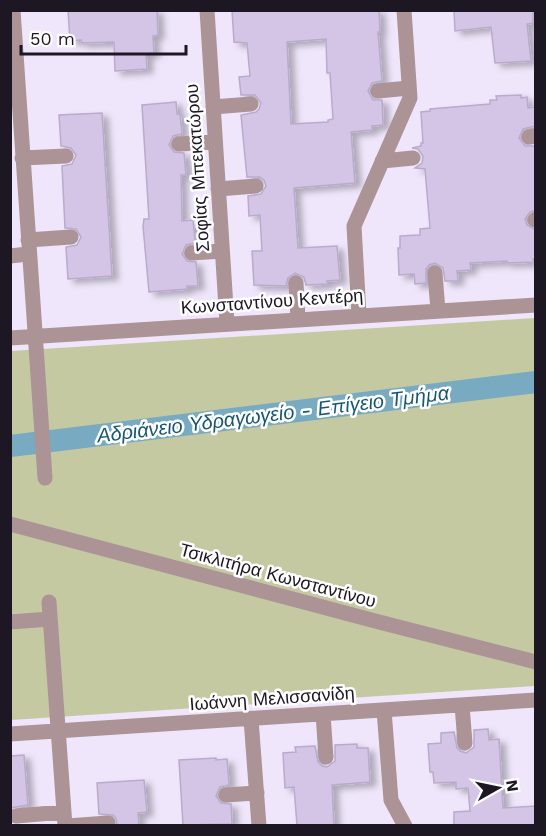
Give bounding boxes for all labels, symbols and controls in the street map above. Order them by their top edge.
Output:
scale bar [21,18,186,56]
text: 50 m [30,28,75,49]
street label: Σοφίας Μπεκατώρου [181,83,213,253]
street label: Κωνσταντίνου Κεντέρη [180,284,364,318]
water label: Αδριάνειο Υδραγωγείο - Επίγειο Τμήμα [95,380,451,448]
street label: Τσικλιτήρα Κωνσταντίνου [178,539,378,611]
street label: Ιωάννη Μελισσανίδη [189,682,355,714]
north arrow [468,758,528,818]
text: N [502,778,523,793]

